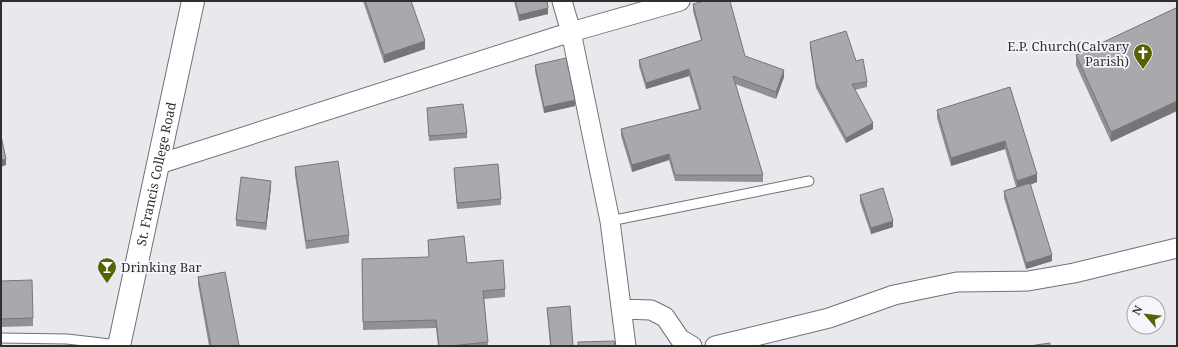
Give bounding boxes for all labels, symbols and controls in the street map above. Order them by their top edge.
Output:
place label: E.P. Church(Calvary Parish) [1007,37,1130,70]
church icon: E.P. Church(Calvary Parish) [1132,42,1154,70]
street label: St. Francis College Road [132,100,180,247]
bar icon: Drinking Bar [96,256,118,284]
place label: Drinking Bar [121,258,202,276]
north arrow [1126,295,1166,335]
text: N [1128,302,1146,317]

